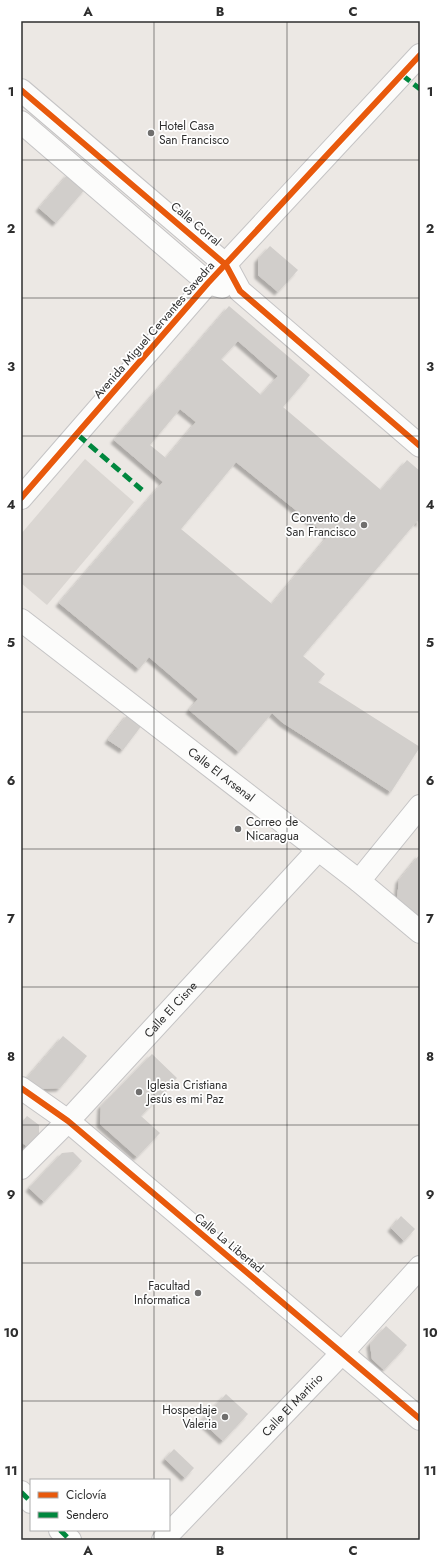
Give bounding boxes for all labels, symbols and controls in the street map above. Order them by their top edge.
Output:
text: A [82,2,93,21]
text: B [216,2,225,21]
text: C [348,2,358,21]
text: 1 [8,82,14,101]
text: 1 [427,82,433,101]
place label: Hotel Casa San Francisco [159,117,230,149]
marker: Hotel Casa San Francisco [146,128,156,138]
street label: Calle Corral [167,198,225,250]
text: 2 [7,219,15,238]
text: 2 [426,219,434,238]
street label: Avenida Miguel Cervantes Savedra [89,257,219,403]
text: 3 [7,357,15,376]
text: 3 [426,357,434,376]
text: 4 [6,495,16,514]
text: 4 [425,495,435,514]
place label: Convento de San Francisco [286,509,356,541]
marker: Convento de San Francisco [359,520,369,530]
text: 5 [7,633,15,652]
text: 5 [426,633,434,652]
street label: Calle El Arsenal [184,743,259,806]
text: 6 [7,771,16,790]
text: 6 [426,771,435,790]
place label: Correo de Nicaragua [246,813,299,845]
marker: Correo de Nicaragua [233,824,243,834]
text: 7 [7,909,15,928]
text: 7 [426,909,434,928]
street label: Calle El Cisne [140,977,201,1042]
text: 8 [7,1047,15,1066]
text: 8 [426,1047,434,1066]
place label: Iglesia Cristiana Jesús es mi Paz [145,1076,227,1108]
marker: Iglesia Cristiana Jesús es mi Paz [134,1087,144,1097]
text: 9 [7,1185,16,1204]
text: 9 [426,1185,435,1204]
street label: Calle La Libertad [191,1209,267,1277]
place label: Facultad Informatica [134,1277,190,1309]
marker: Facultad Informatica [193,1288,203,1298]
text: 10 [3,1323,19,1342]
text: 10 [422,1323,438,1342]
street label: Calle El Martirio [258,1369,327,1441]
place label: Hospedaje Valeria [162,1401,217,1433]
marker: Hospedaje Valeria [220,1412,230,1422]
text: 11 [4,1461,18,1480]
text: 11 [423,1461,437,1480]
legend [30,1479,170,1531]
text: Ciclovía [66,1486,107,1504]
text: Sendero [66,1506,109,1524]
text: A [82,1541,93,1560]
text: B [216,1541,225,1560]
text: C [348,1541,358,1560]

